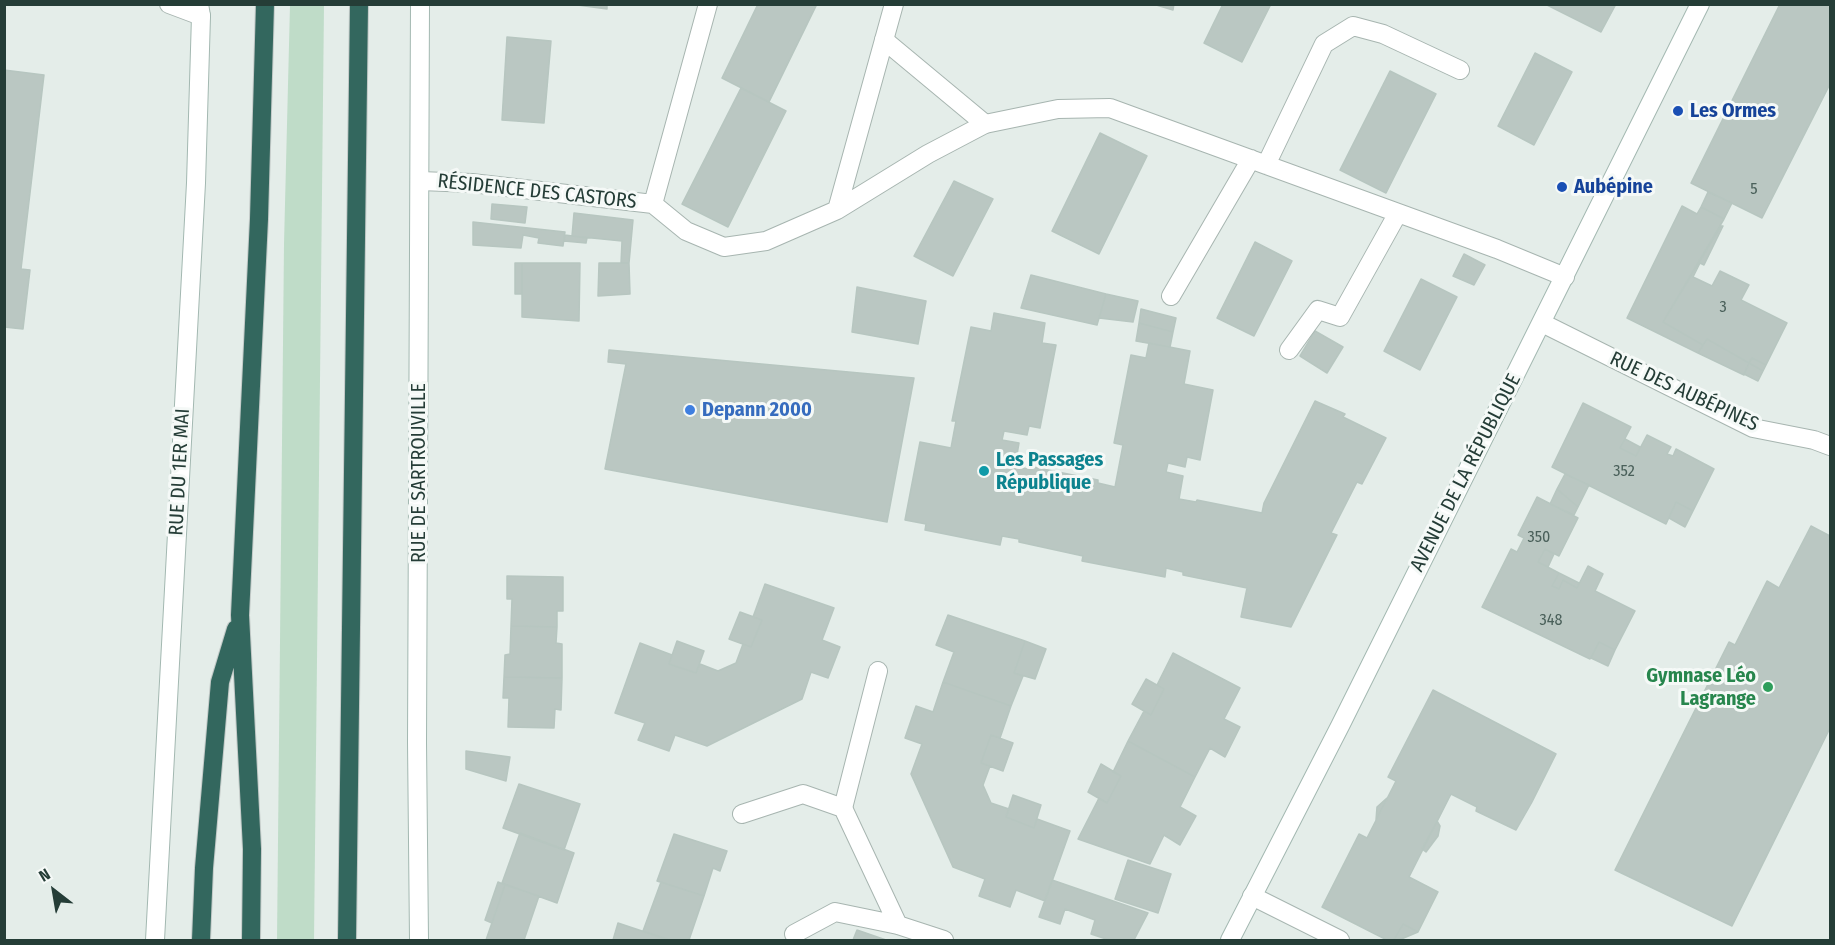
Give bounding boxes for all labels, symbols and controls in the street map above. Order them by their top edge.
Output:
place label: Les Ormes [1690,99,1776,123]
marker: Les Ormes [1671,104,1685,118]
street label: RÉSIDENCE DES CASTORS [436,170,638,214]
place label: Aubépine [1574,175,1653,199]
marker: Aubépine [1555,180,1569,194]
house number: 5 [1750,180,1758,200]
house number: 3 [1719,298,1727,318]
street label: RUE DES AUBÉPINES [1606,347,1762,437]
street label: AVENUE DE LA RÉPUBLIQUE [1406,370,1526,576]
street label: RUE DE SARTROUVILLE [407,383,431,563]
place label: Depann 2000 [702,398,812,422]
marker: Depann 2000 [683,403,697,417]
street label: RUE DU 1ER MAI [165,408,195,536]
place label: Les Passages République [996,448,1103,495]
house number: 352 [1613,462,1635,482]
marker: Les Passages République [977,464,991,478]
house number: 350 [1528,528,1550,548]
house number: 348 [1540,611,1562,631]
place label: Gymnase Léo Lagrange [1646,664,1756,711]
marker: Gymnase Léo Lagrange [1761,680,1775,694]
north arrow [24,861,84,921]
text: N [35,865,53,886]

